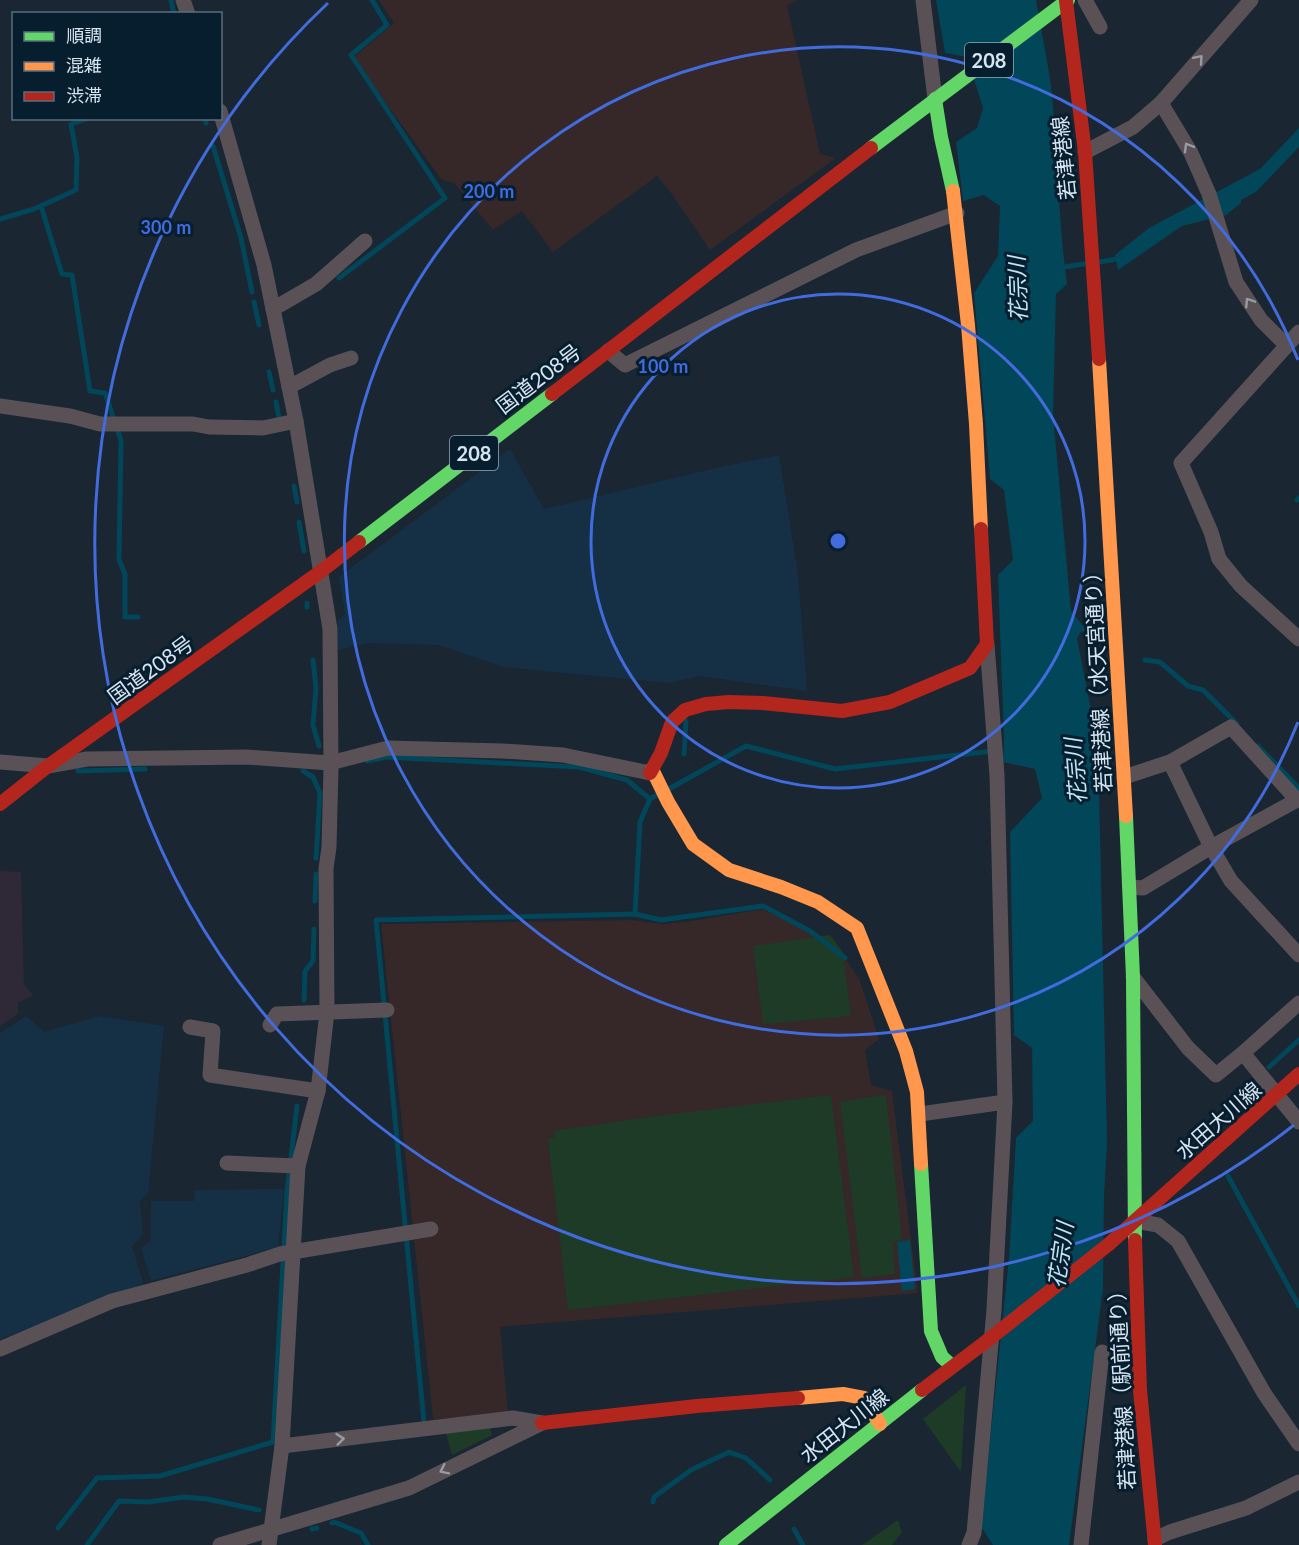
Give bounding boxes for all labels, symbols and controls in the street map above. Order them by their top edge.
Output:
legend [12,12,222,120]
text: 順調 [66,24,102,46]
road number: 208 [965,43,1013,77]
text: 混雑 [66,54,102,76]
one-way arrow [1192,55,1203,66]
text: 渋滞 [66,84,102,106]
street label: 若津港線 [1046,115,1080,201]
one-way arrow [1184,143,1195,153]
text: 200 m [464,180,514,202]
text: 300 m [141,216,191,238]
water label: 花宗川 [1002,254,1032,322]
one-way arrow [1244,298,1256,308]
street label: 国道208号 [491,338,585,418]
text: 100 m [638,355,688,377]
road number: 208 [450,436,498,470]
centre of rings [828,531,848,551]
street label: 若津港線（水天宮通り） [1078,561,1116,793]
street label: 国道208号 [102,630,198,708]
water label: 花宗川 [1059,735,1091,805]
street label: 水田大川線 [1170,1076,1266,1164]
water label: 花宗川 [1042,1218,1078,1290]
street label: 若津港線（駅前通り） [1103,1279,1139,1491]
street label: 水田大川線 [795,1383,893,1467]
one-way arrow [336,1433,345,1446]
one-way arrow [440,1463,451,1475]

